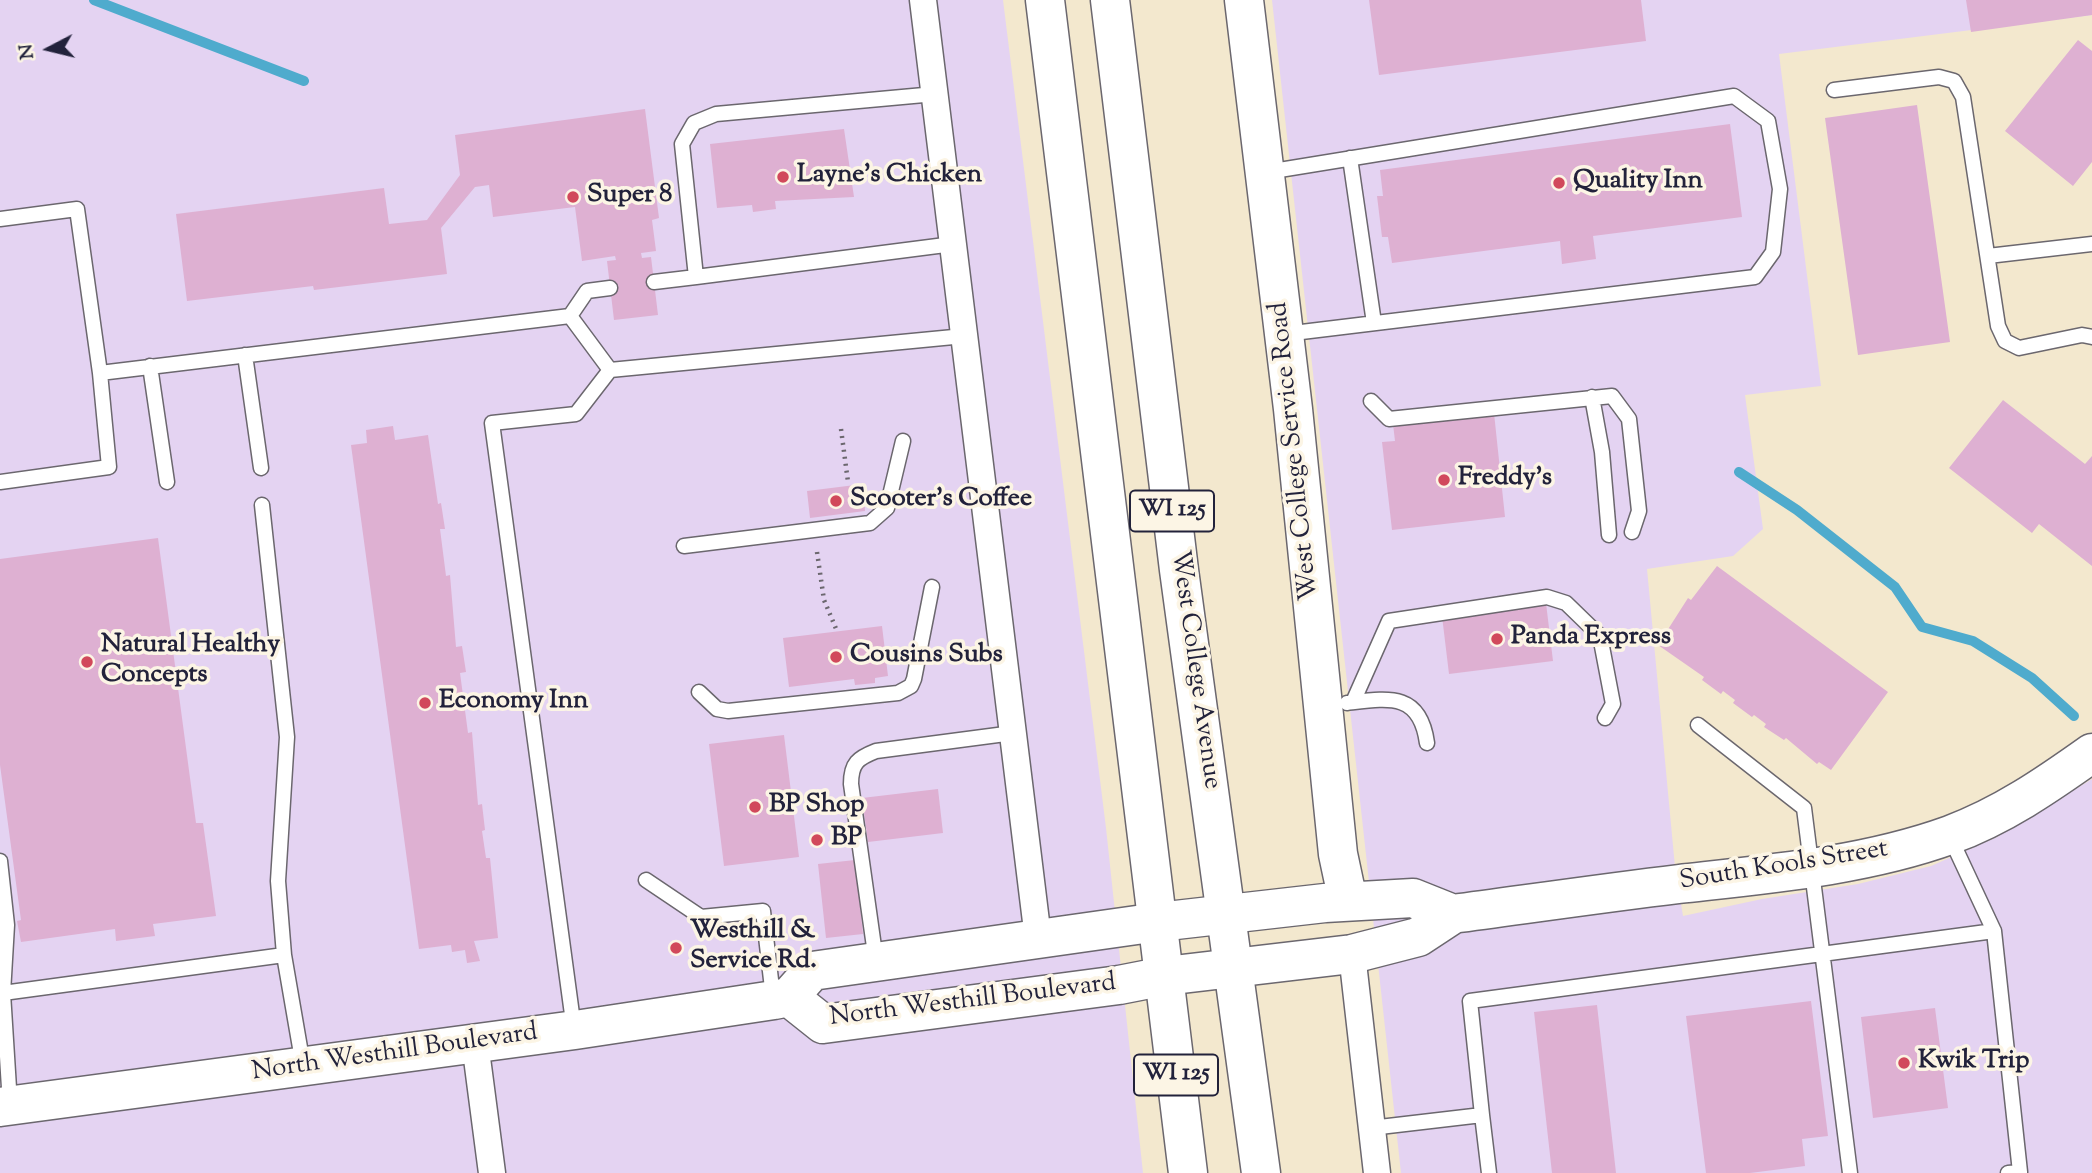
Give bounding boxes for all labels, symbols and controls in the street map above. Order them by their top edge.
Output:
north arrow [14,14,84,84]
text: N [13,42,42,61]
place label: Layne's Chicken [797,161,982,193]
place label: Quality Inn [1573,167,1703,199]
marker: Layne's Chicken [775,169,791,185]
marker: Quality Inn [1551,175,1567,191]
place label: Super 8 [587,181,672,213]
marker: Super 8 [565,189,581,205]
street label: West College Service Road [1265,300,1327,602]
place label: Freddy's [1458,464,1552,496]
marker: Freddy's [1436,472,1452,488]
place label: Scooter's Coffee [850,485,1032,517]
road number: WI 125 [1130,490,1214,532]
marker: Scooter's Coffee [828,493,844,509]
street label: West College Avenue [1162,549,1226,791]
place label: Panda Express [1511,623,1671,655]
place label: Natural Healthy Concepts [101,631,280,692]
marker: Panda Express [1489,631,1505,647]
place label: Cousins Subs [850,641,1003,673]
marker: Cousins Subs [828,649,844,665]
marker: Natural Healthy Concepts [79,654,95,670]
place label: Economy Inn [439,687,588,719]
marker: Economy Inn [417,695,433,711]
place label: BP Shop [769,791,864,823]
marker: BP Shop [747,799,763,815]
place label: BP [831,824,862,856]
marker: BP [809,832,825,848]
street label: South Kools Street [1678,835,1890,899]
place label: Westhill & Service Rd. [690,917,817,978]
marker: Westhill & Service Rd. [668,940,684,956]
street label: North Westhill Boulevard [828,969,1118,1035]
street label: North Westhill Boulevard [250,1018,540,1090]
place label: Kwik Trip [1918,1047,2029,1079]
road number: WI 125 [1134,1055,1218,1096]
marker: Kwik Trip [1896,1055,1912,1071]

